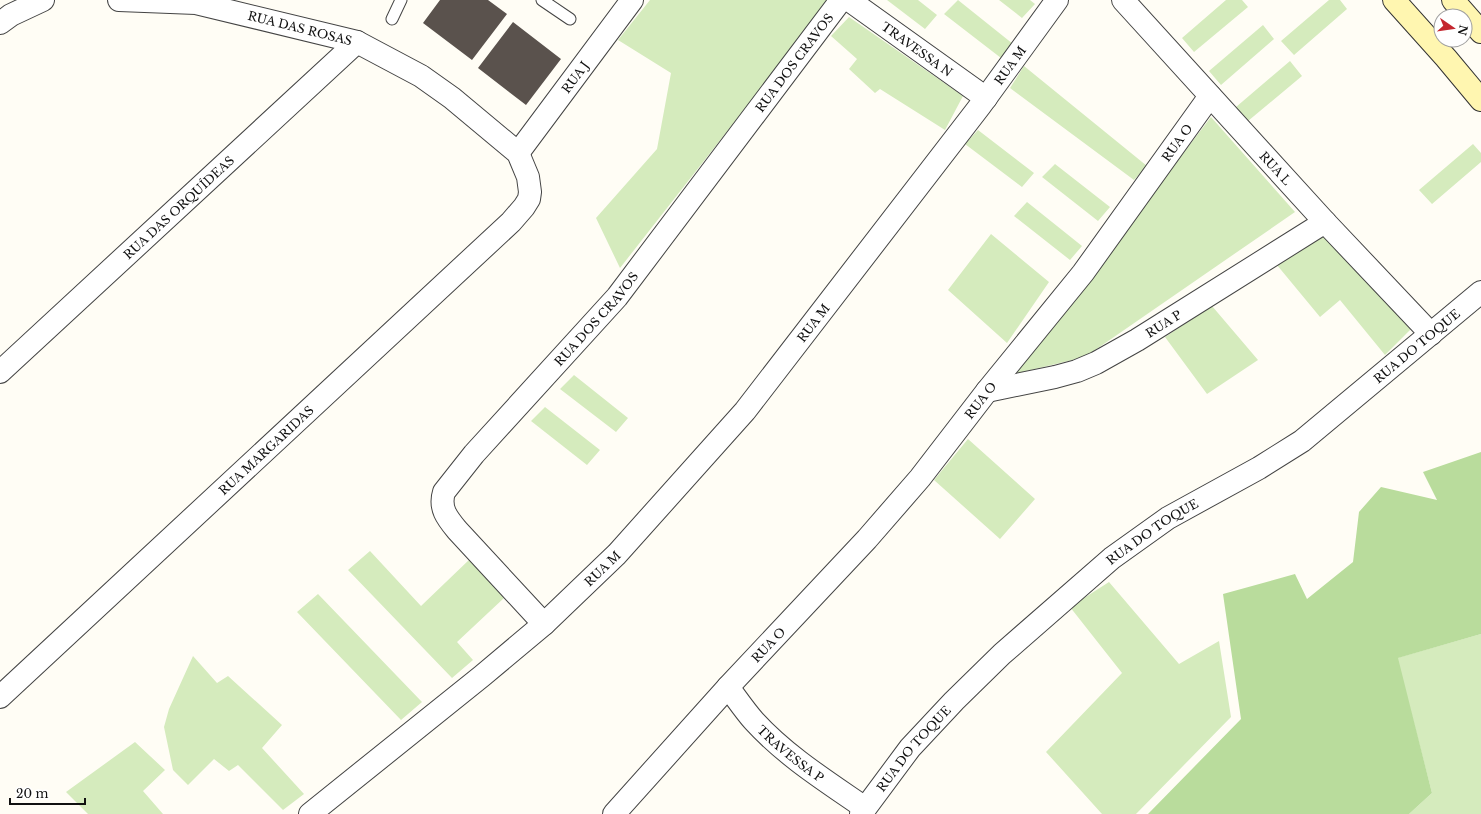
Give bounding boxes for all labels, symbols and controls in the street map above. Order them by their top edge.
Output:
street label: RUA DAS ROSAS [246,8,354,48]
north arrow [1433,8,1473,48]
street label: RUA DOS CRAVOS [752,10,836,115]
street label: TRAVESSA N [879,18,956,80]
text: N [1455,24,1471,38]
street label: RUA M [991,43,1029,88]
street label: RUA J [558,58,592,96]
street label: RUA O [1158,121,1195,164]
street label: RUA L [1257,148,1295,188]
street label: RUA DAS ORQUÍDEAS [120,152,237,262]
street label: RUA DOS CRAVOS [551,268,641,369]
street label: RUA M [794,301,833,345]
street label: RUA DO TOQUE [1370,305,1463,386]
street label: RUA P [1143,307,1184,340]
street label: RUA O [961,379,999,421]
street label: RUA MARGARIDAS [215,402,317,498]
street label: RUA DO TOQUE [1103,495,1201,567]
street label: RUA M [581,547,623,589]
street label: RUA O [748,624,788,665]
street label: RUA DO TOQUE [873,702,954,794]
street label: TRAVESSA P [755,722,827,785]
scale bar [10,780,85,806]
text: 20 m [16,786,48,801]

